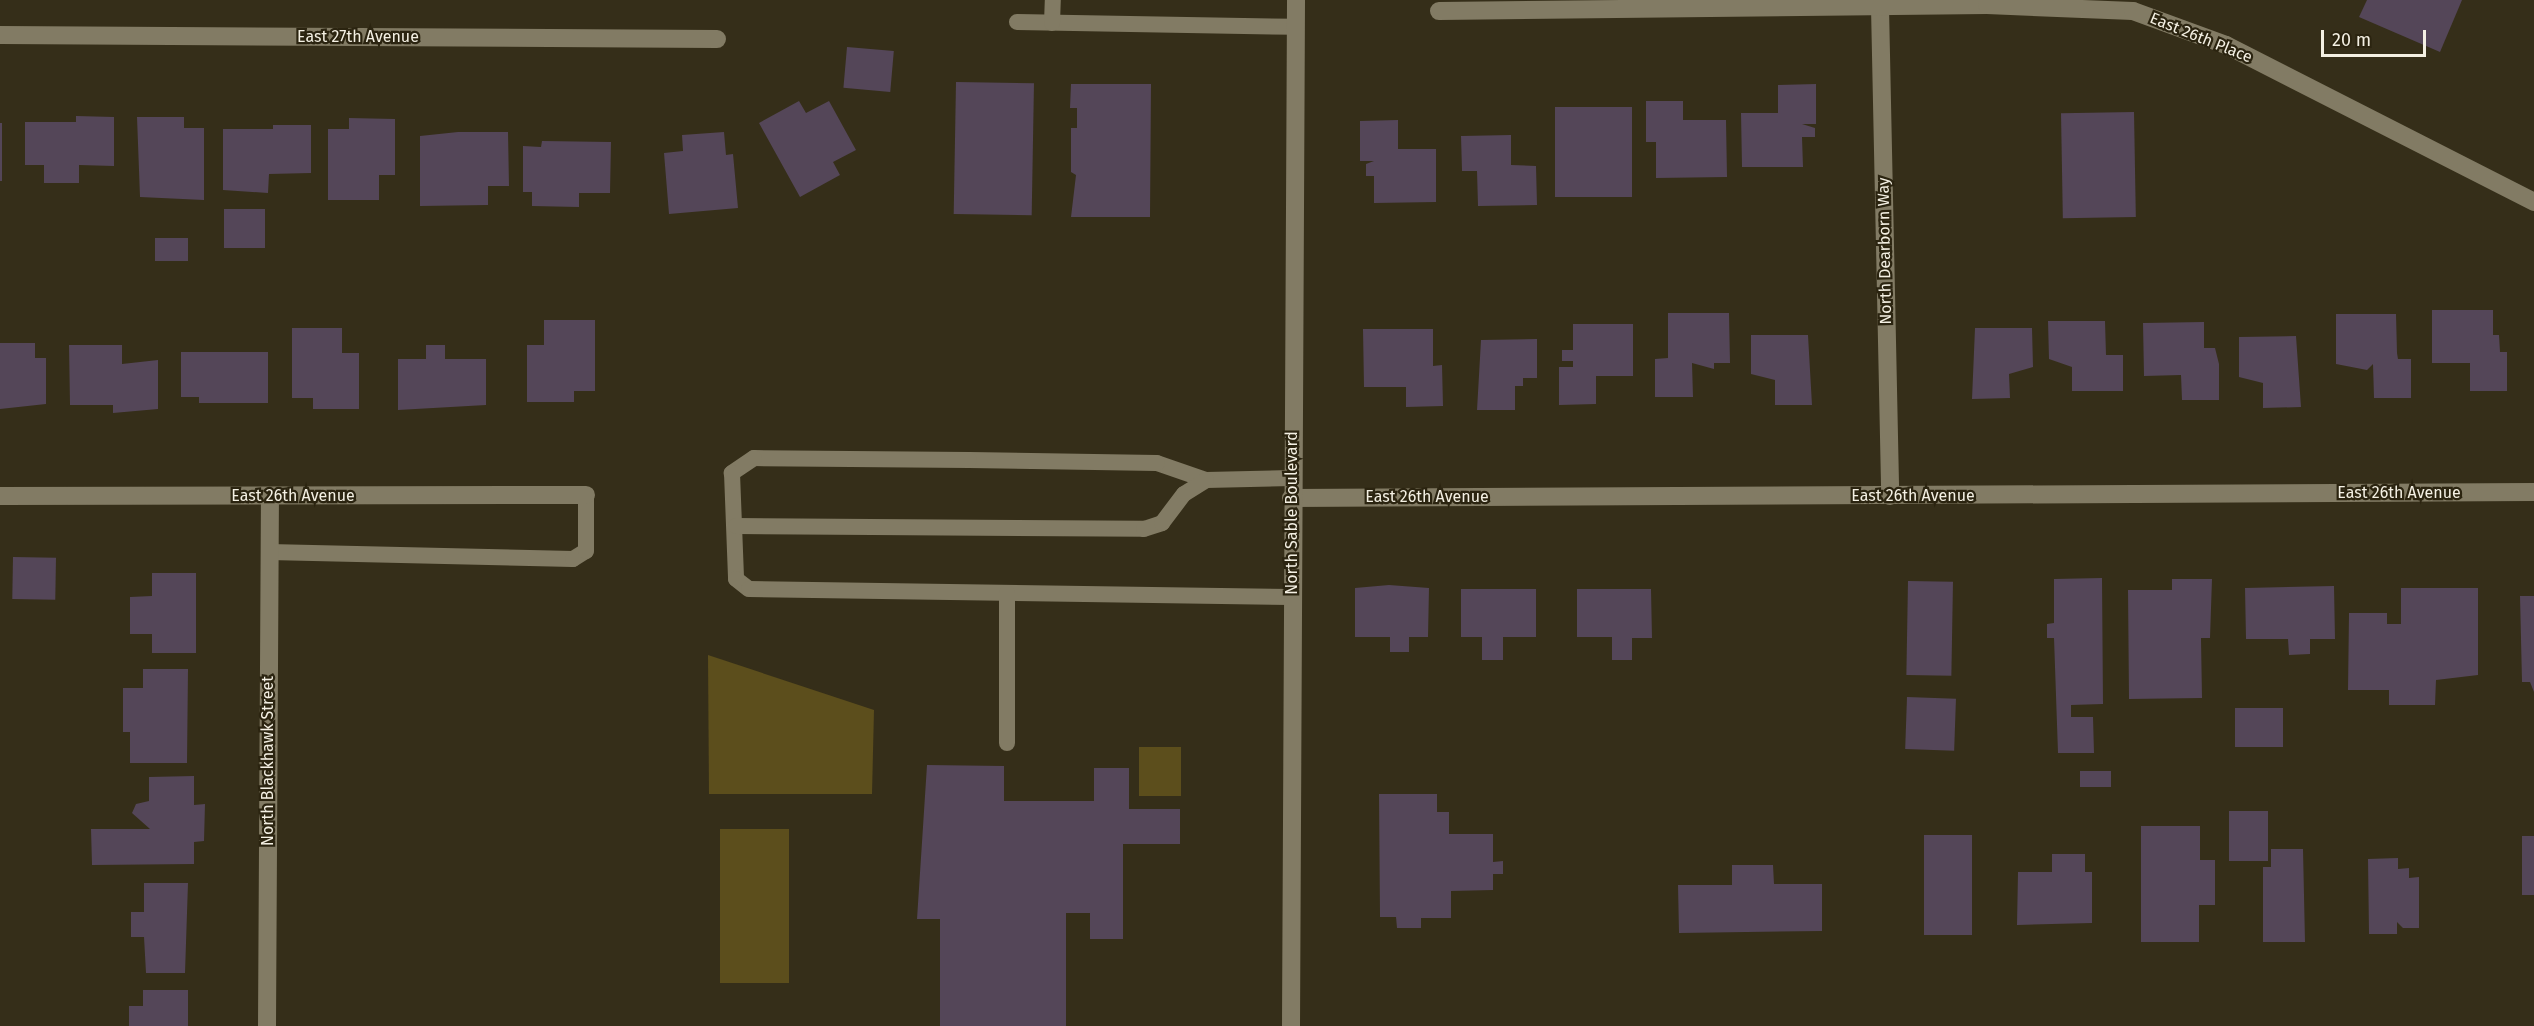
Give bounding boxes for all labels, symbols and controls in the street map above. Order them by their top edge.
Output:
street label: East 26th Place [2147,9,2255,67]
scale bar [2324,18,2429,56]
street label: East 27th Avenue [297,27,419,47]
text: 20 m [2332,29,2371,51]
street label: North Dearborn Way [1874,177,1896,325]
street label: North Sable Boulevard [1282,431,1302,595]
street label: East 26th Avenue [2337,483,2461,503]
street label: East 26th Avenue [231,486,355,506]
street label: East 26th Avenue [1851,486,1975,506]
street label: East 26th Avenue [1365,487,1489,507]
street label: North Blackhawk Street [258,676,278,846]

